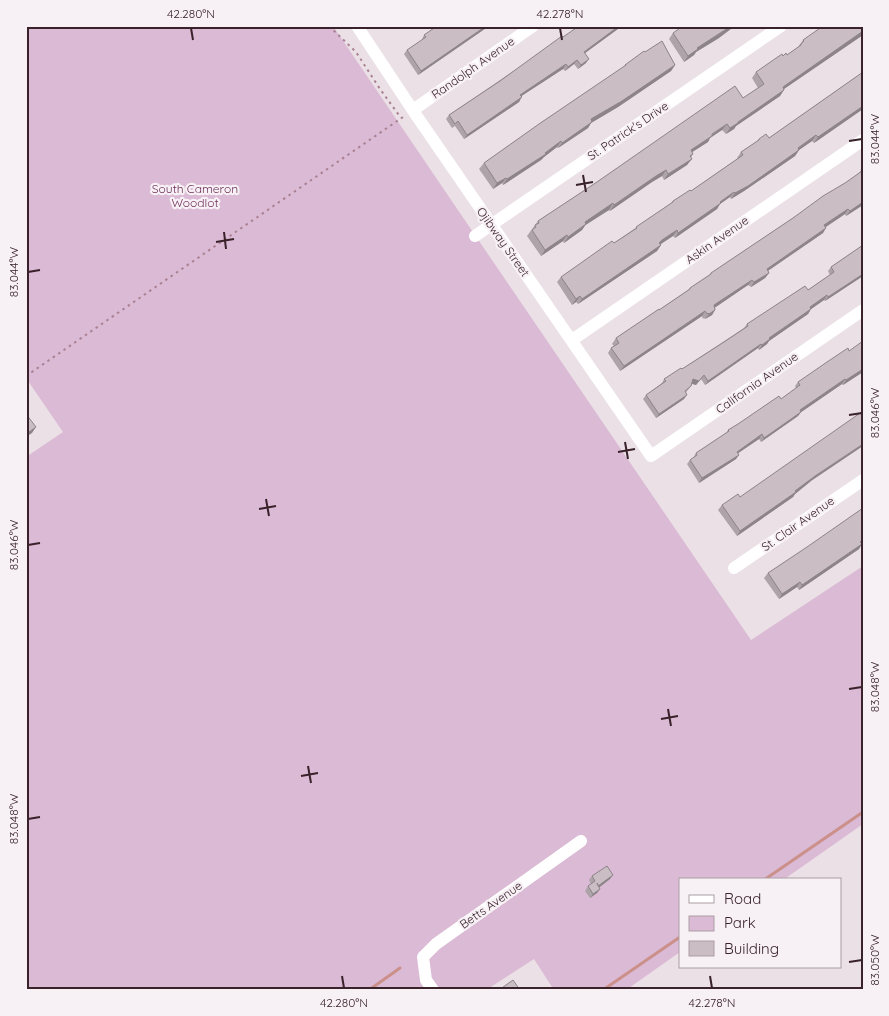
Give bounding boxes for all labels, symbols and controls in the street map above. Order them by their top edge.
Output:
text: 42.280°N [167,6,215,21]
text: 42.278°N [537,6,583,21]
street label: Randolph Avenue [428,33,517,102]
street label: St. Patrick's Drive [584,98,671,163]
text: 83.044°W [867,113,882,164]
park label: South Cameron Woodlot [152,181,238,210]
street label: Ojibway Street [474,204,533,279]
street label: Askin Avenue [682,212,751,267]
text: 83.044°W [6,246,21,297]
street label: California Avenue [713,348,801,417]
text: 83.046°W [867,387,882,438]
street label: St. Clair Avenue [758,493,837,554]
text: 83.046°W [6,519,21,570]
text: 83.048°W [867,661,882,712]
text: 83.048°W [6,793,21,844]
street label: Betts Avenue [457,877,525,932]
legend [679,878,842,968]
text: Road [724,889,761,908]
text: Park [724,913,756,932]
text: 83.050°W [867,934,882,986]
text: Building [724,939,779,958]
text: 42.280°N [320,995,368,1010]
text: 42.278°N [689,995,735,1010]

